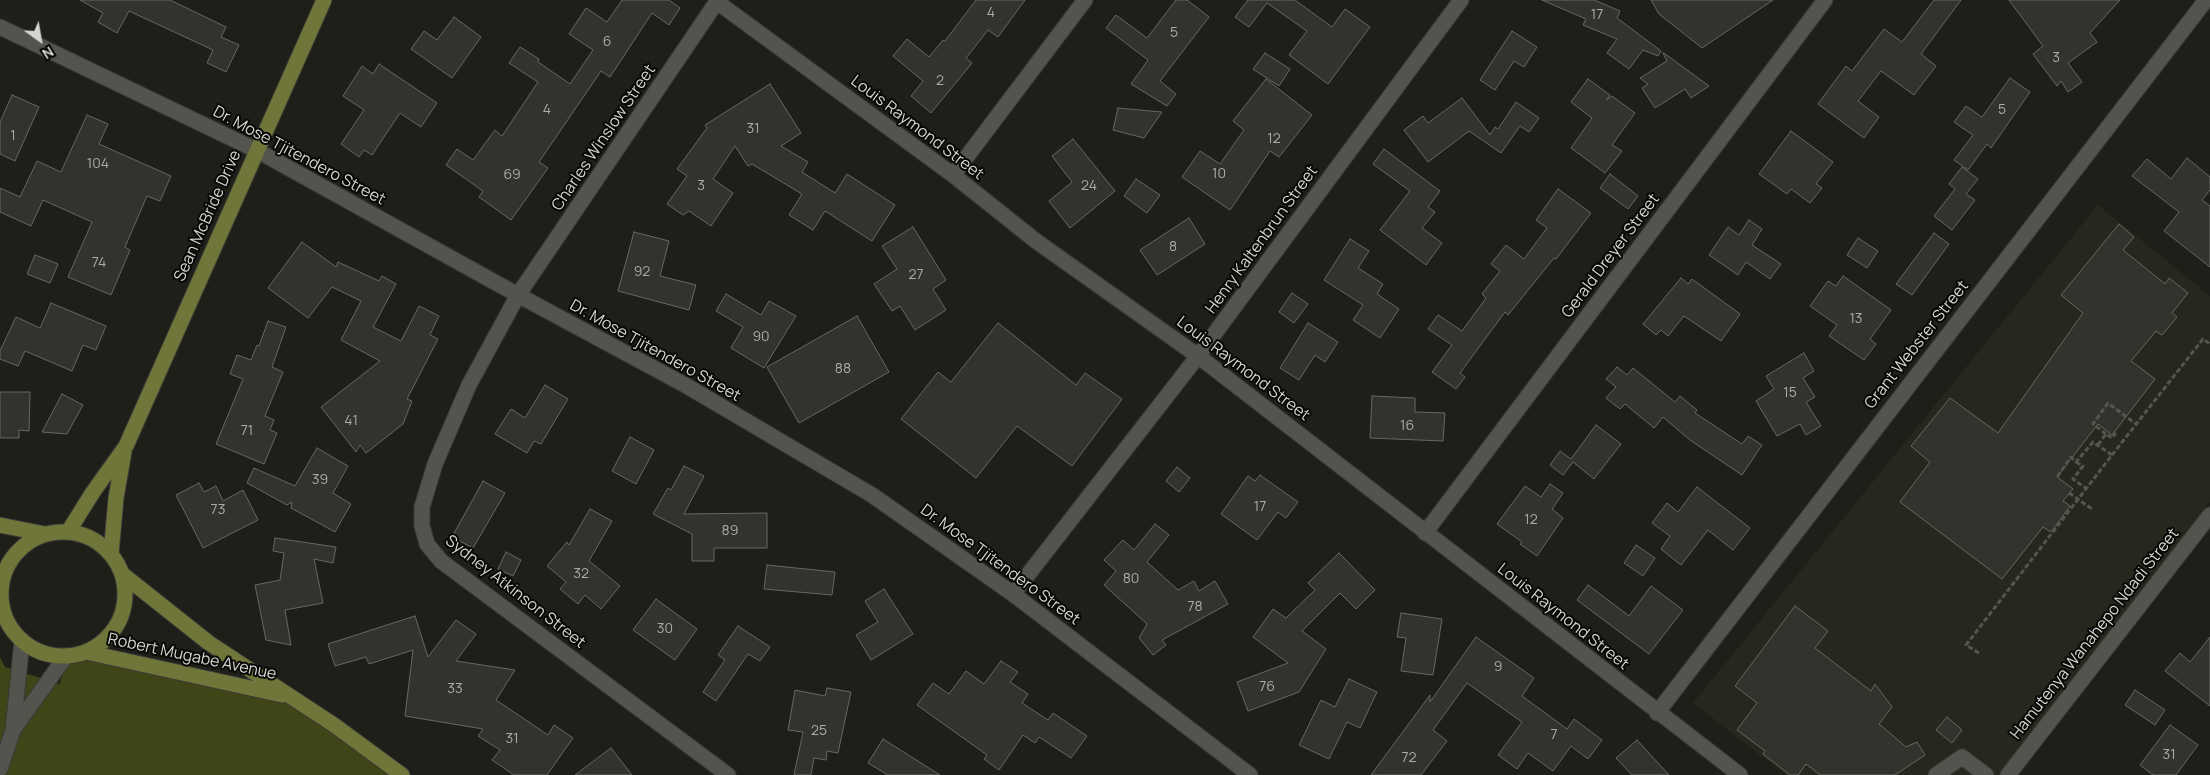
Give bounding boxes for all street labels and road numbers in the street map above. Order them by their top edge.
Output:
street label: Charles Winslow Street [548,61,660,215]
street label: Louis Raymond Street [847,72,987,184]
street label: Dr. Mose Tjitendero Street [210,102,388,210]
street label: Sean McBride Drive [170,147,246,285]
street label: Henry Kaltenbrun Street [1202,162,1322,318]
street label: Gerald Dreyer Street [1558,190,1664,322]
street label: Grant Webster Street [1861,277,1973,413]
street label: Dr. Mose Tjitendero Street [566,296,744,406]
street label: Louis Raymond Street [1173,313,1313,425]
street label: Dr. Mose Tjitendero Street [917,501,1083,629]
street label: Hamutenya Wanahepo Ndadi Street [2007,525,2183,743]
street label: Sydney Atkinson Street [441,531,589,653]
street label: Louis Raymond Street [1493,560,1633,674]
street label: Robert Mugabe Avenue [106,630,278,684]

